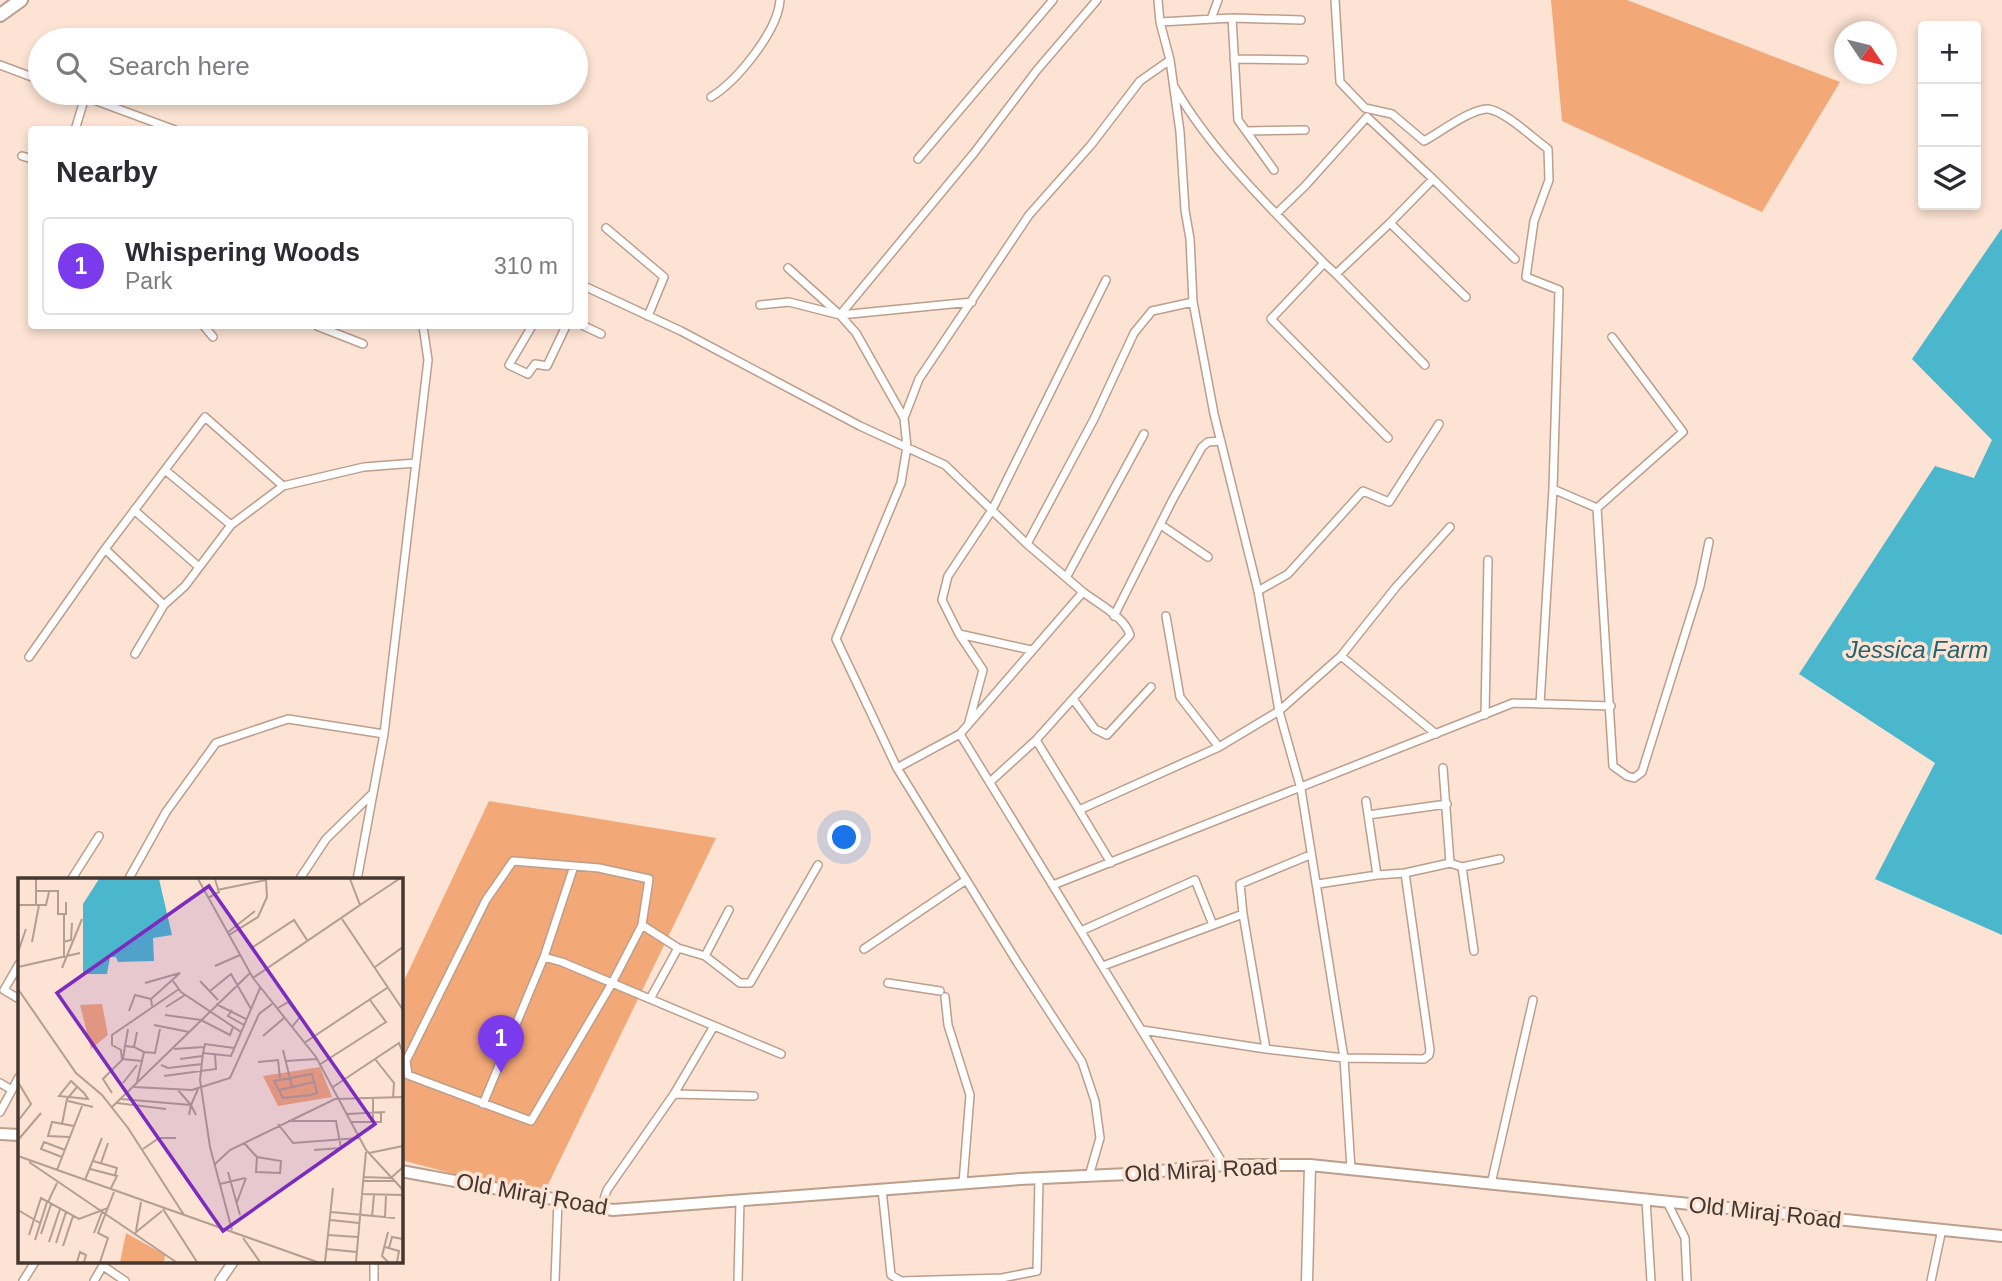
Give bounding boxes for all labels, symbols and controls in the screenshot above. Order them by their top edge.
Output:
north arrow [1834,21,1897,84]
map controls [1918,21,1981,210]
button: + [1918,21,1981,84]
search box [28,28,588,105]
icon: search [52,48,90,86]
text: Search here [108,51,250,81]
button: − [1918,84,1981,147]
button: layers [1918,147,1981,210]
text: Nearby [56,155,158,188]
text: Whispering Woods [125,237,360,267]
text: 1 [75,253,87,279]
text: 310 m [494,253,558,279]
text: Park [125,268,172,294]
water label: Jessica Farm [1845,636,1988,663]
your location [827,820,861,854]
inset map [18,878,402,1264]
pin: 1 [478,1015,524,1073]
street label: Old Miraj Road [1124,1153,1278,1187]
street label: Old Miraj Road [454,1168,610,1220]
street label: Old Miraj Road [1687,1191,1843,1233]

